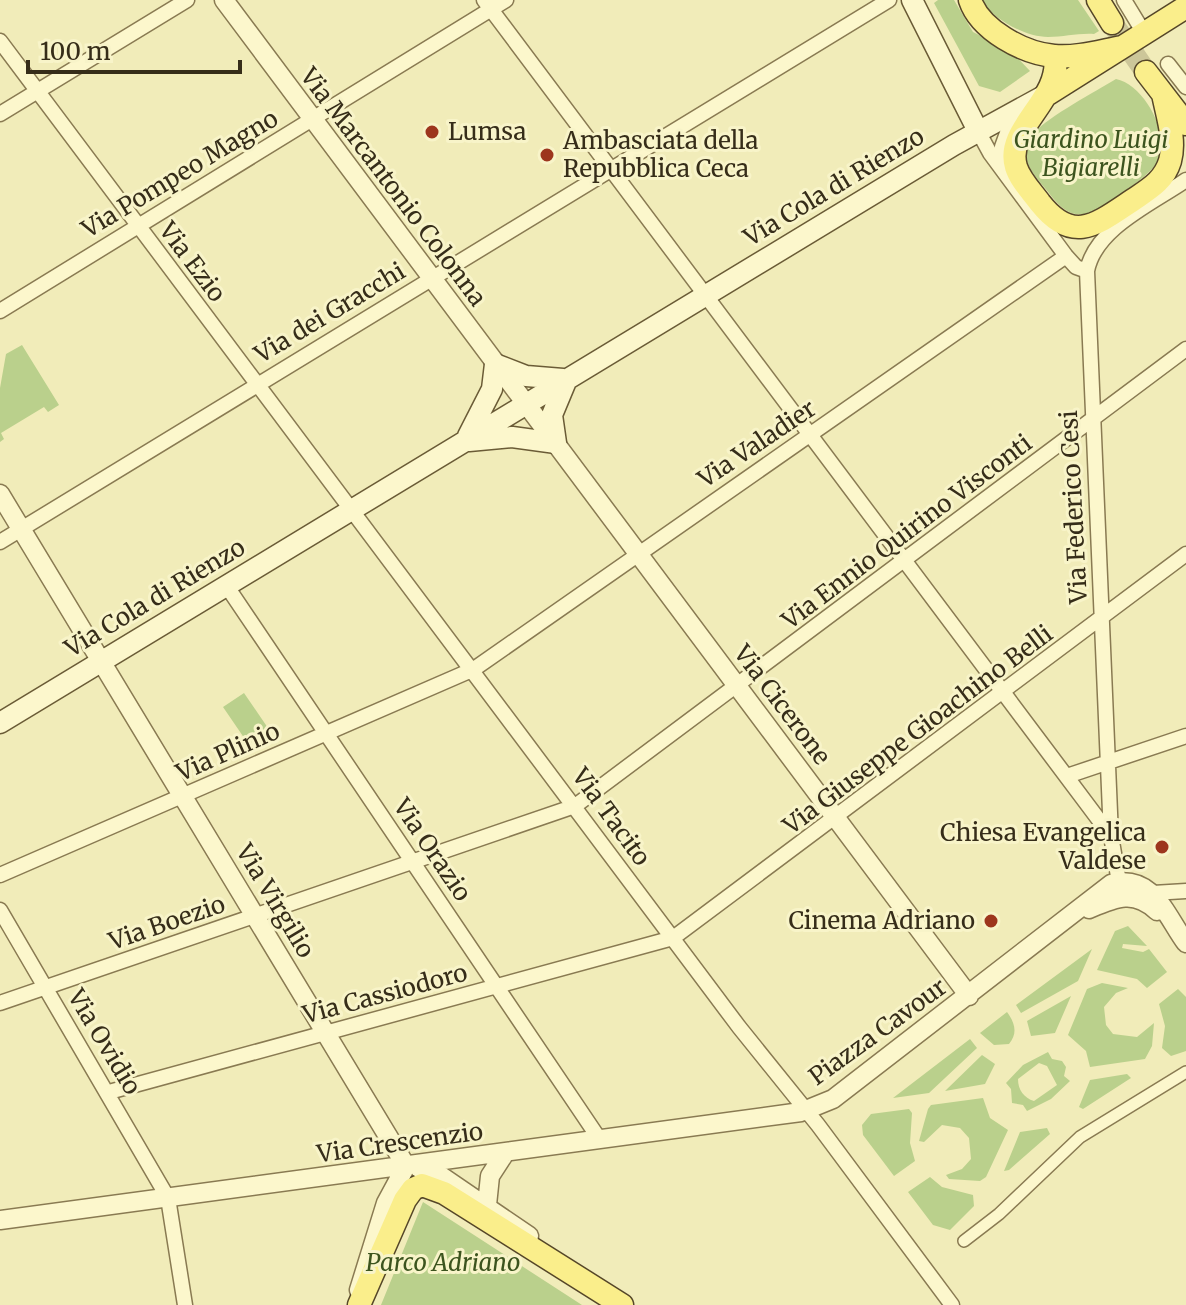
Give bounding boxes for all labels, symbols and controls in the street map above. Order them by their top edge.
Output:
scale bar [28,24,240,74]
text: 100 m [40,36,111,67]
street label: Via Marcantonio Colonna [293,60,493,312]
street label: Via Pompeo Magno [75,103,284,245]
place label: Lumsa [448,116,527,147]
street label: Via Cola di Rienzo [737,120,930,253]
marker: Lumsa [423,123,441,141]
park label: Giardino Luigi Bigiarelli [1014,124,1168,183]
place label: Ambasciata della Repubblica Ceca [562,125,758,184]
marker: Ambasciata della Repubblica Ceca [538,146,556,164]
street label: Via Ezio [152,215,233,308]
street label: Via dei Gracchi [248,255,411,370]
street label: Via Valadier [691,393,822,495]
street label: Via Federico Cesi [1053,409,1094,605]
street label: Via Ennio Quirino Visconti [775,427,1038,636]
street label: Via Cola di Rienzo [58,531,251,664]
street label: Via Giuseppe Gioachino Belli [776,618,1059,842]
street label: Via Cicerone [727,638,838,771]
street label: Via Plinio [170,715,284,788]
street label: Via Tacito [565,761,657,872]
street label: Via Orazio [386,791,478,907]
place label: Chiesa Evangelica Valdese [940,817,1146,876]
street label: Via Virgilio [229,837,322,963]
marker: Chiesa Evangelica Valdese [1153,838,1171,856]
street label: Via Boezio [104,888,229,957]
place label: Cinema Adriano [788,905,975,936]
marker: Cinema Adriano [982,912,1000,930]
street label: Via Cassiodoro [298,957,471,1031]
street label: Piazza Cavour [803,971,953,1092]
street label: Via Ovidio [60,983,148,1100]
street label: Via Crescenzio [314,1116,485,1170]
park label: Parco Adriano [366,1247,520,1278]

